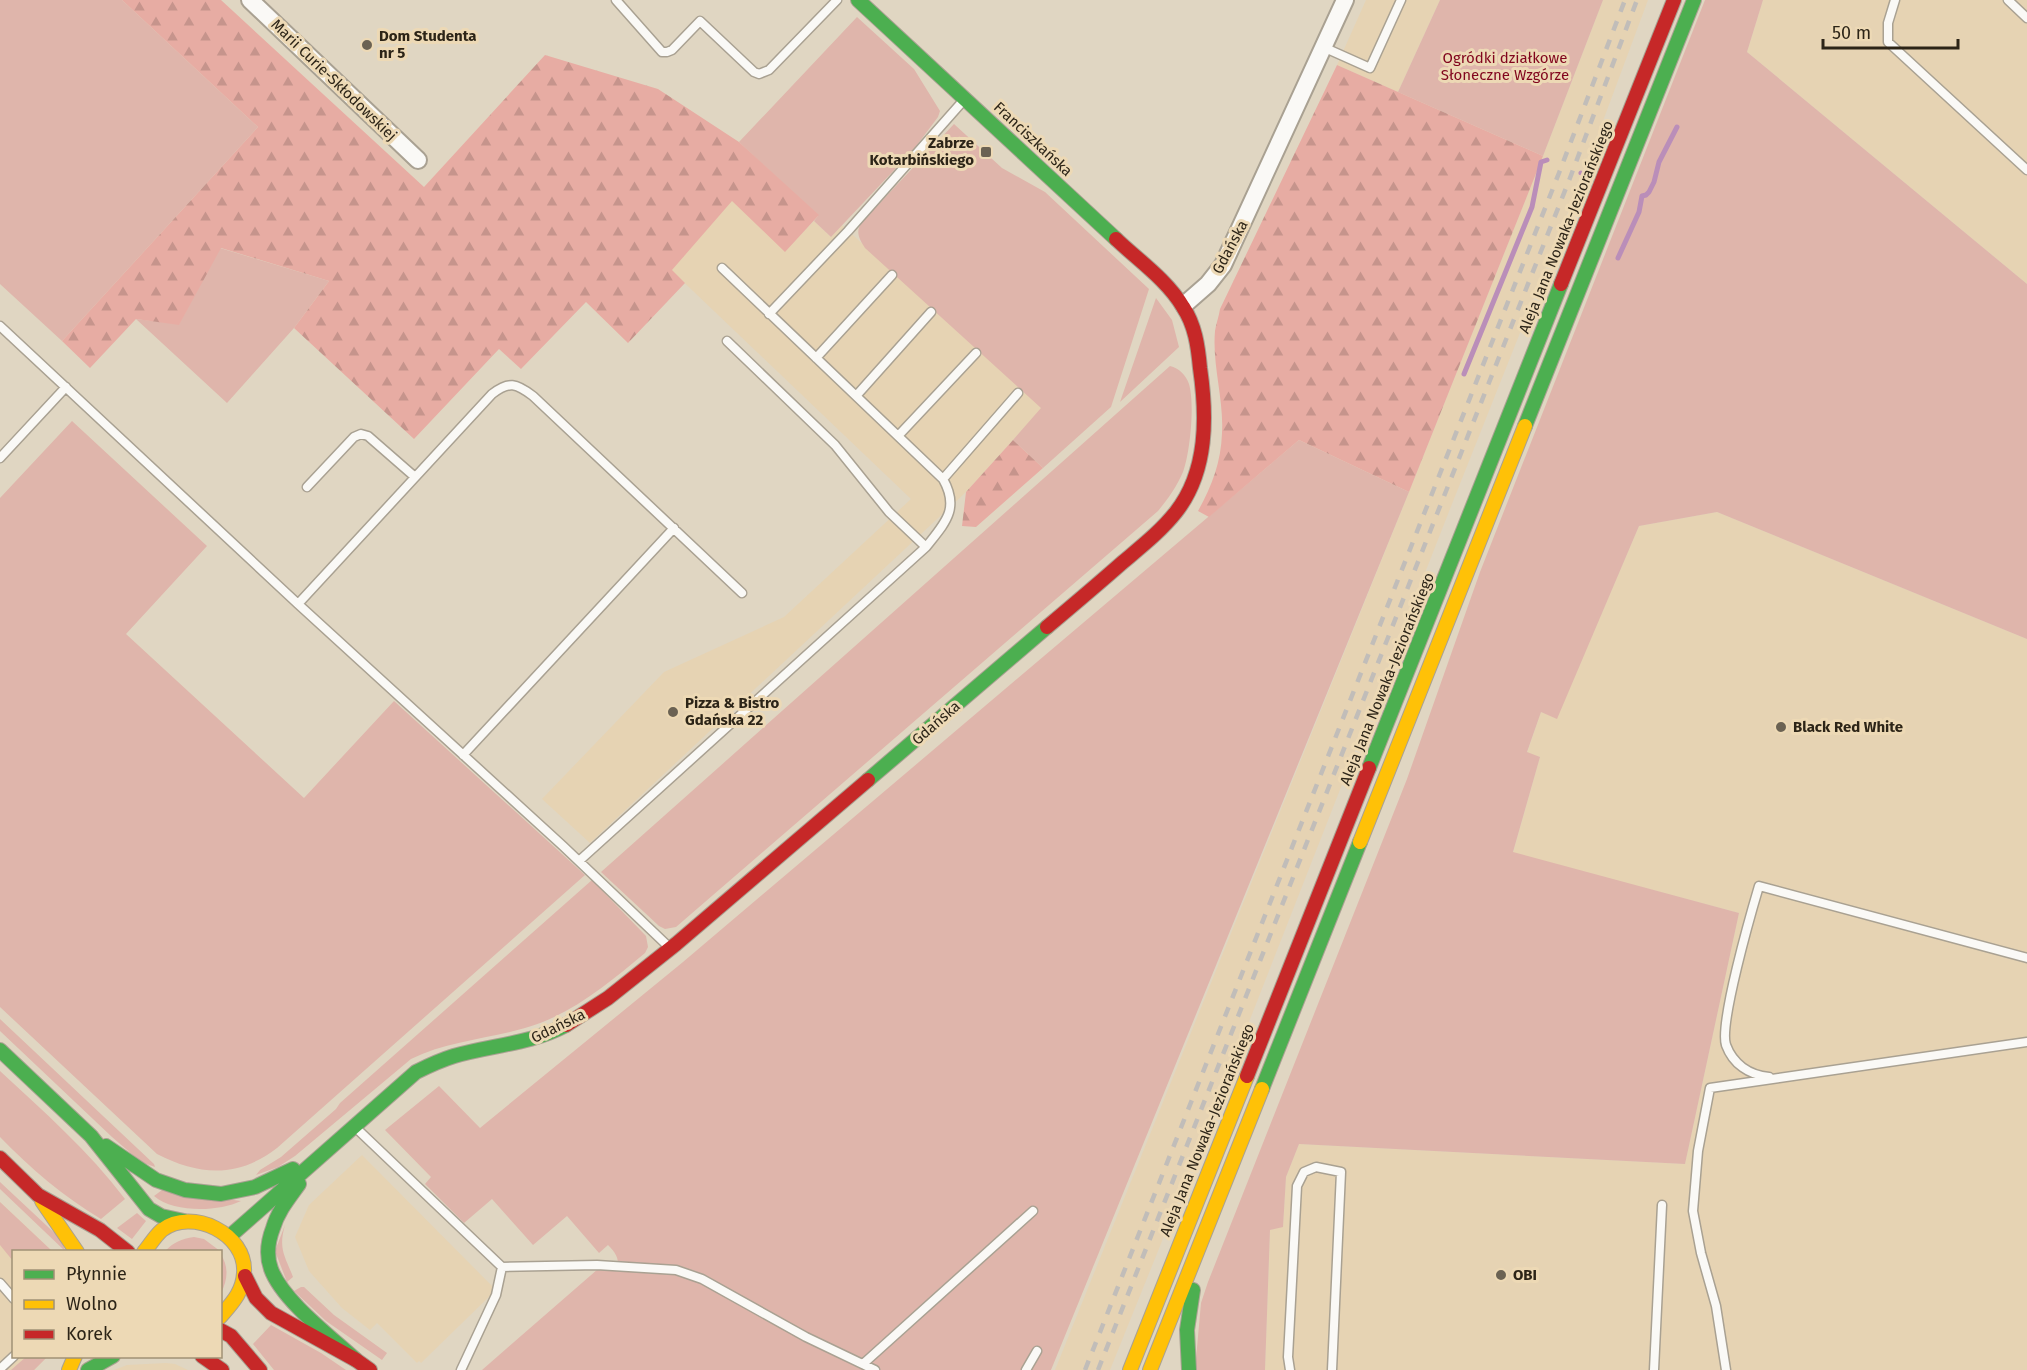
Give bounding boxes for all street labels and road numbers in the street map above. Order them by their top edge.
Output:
street label: Marii Curie-Skłodowskiej [268,15,400,145]
street label: Franciszkańska [990,98,1076,180]
street label: Aleja Jana Nowaka-Jeziorańskiego [1515,118,1617,336]
street label: Gdańska [1208,217,1252,277]
street label: Aleja Jana Nowaka-Jeziorańskiego [1336,570,1438,788]
street label: Gdańska [908,697,964,749]
street label: Gdańska [528,1005,588,1047]
street label: Aleja Jana Nowaka-Jeziorańskiego [1156,1021,1258,1239]

